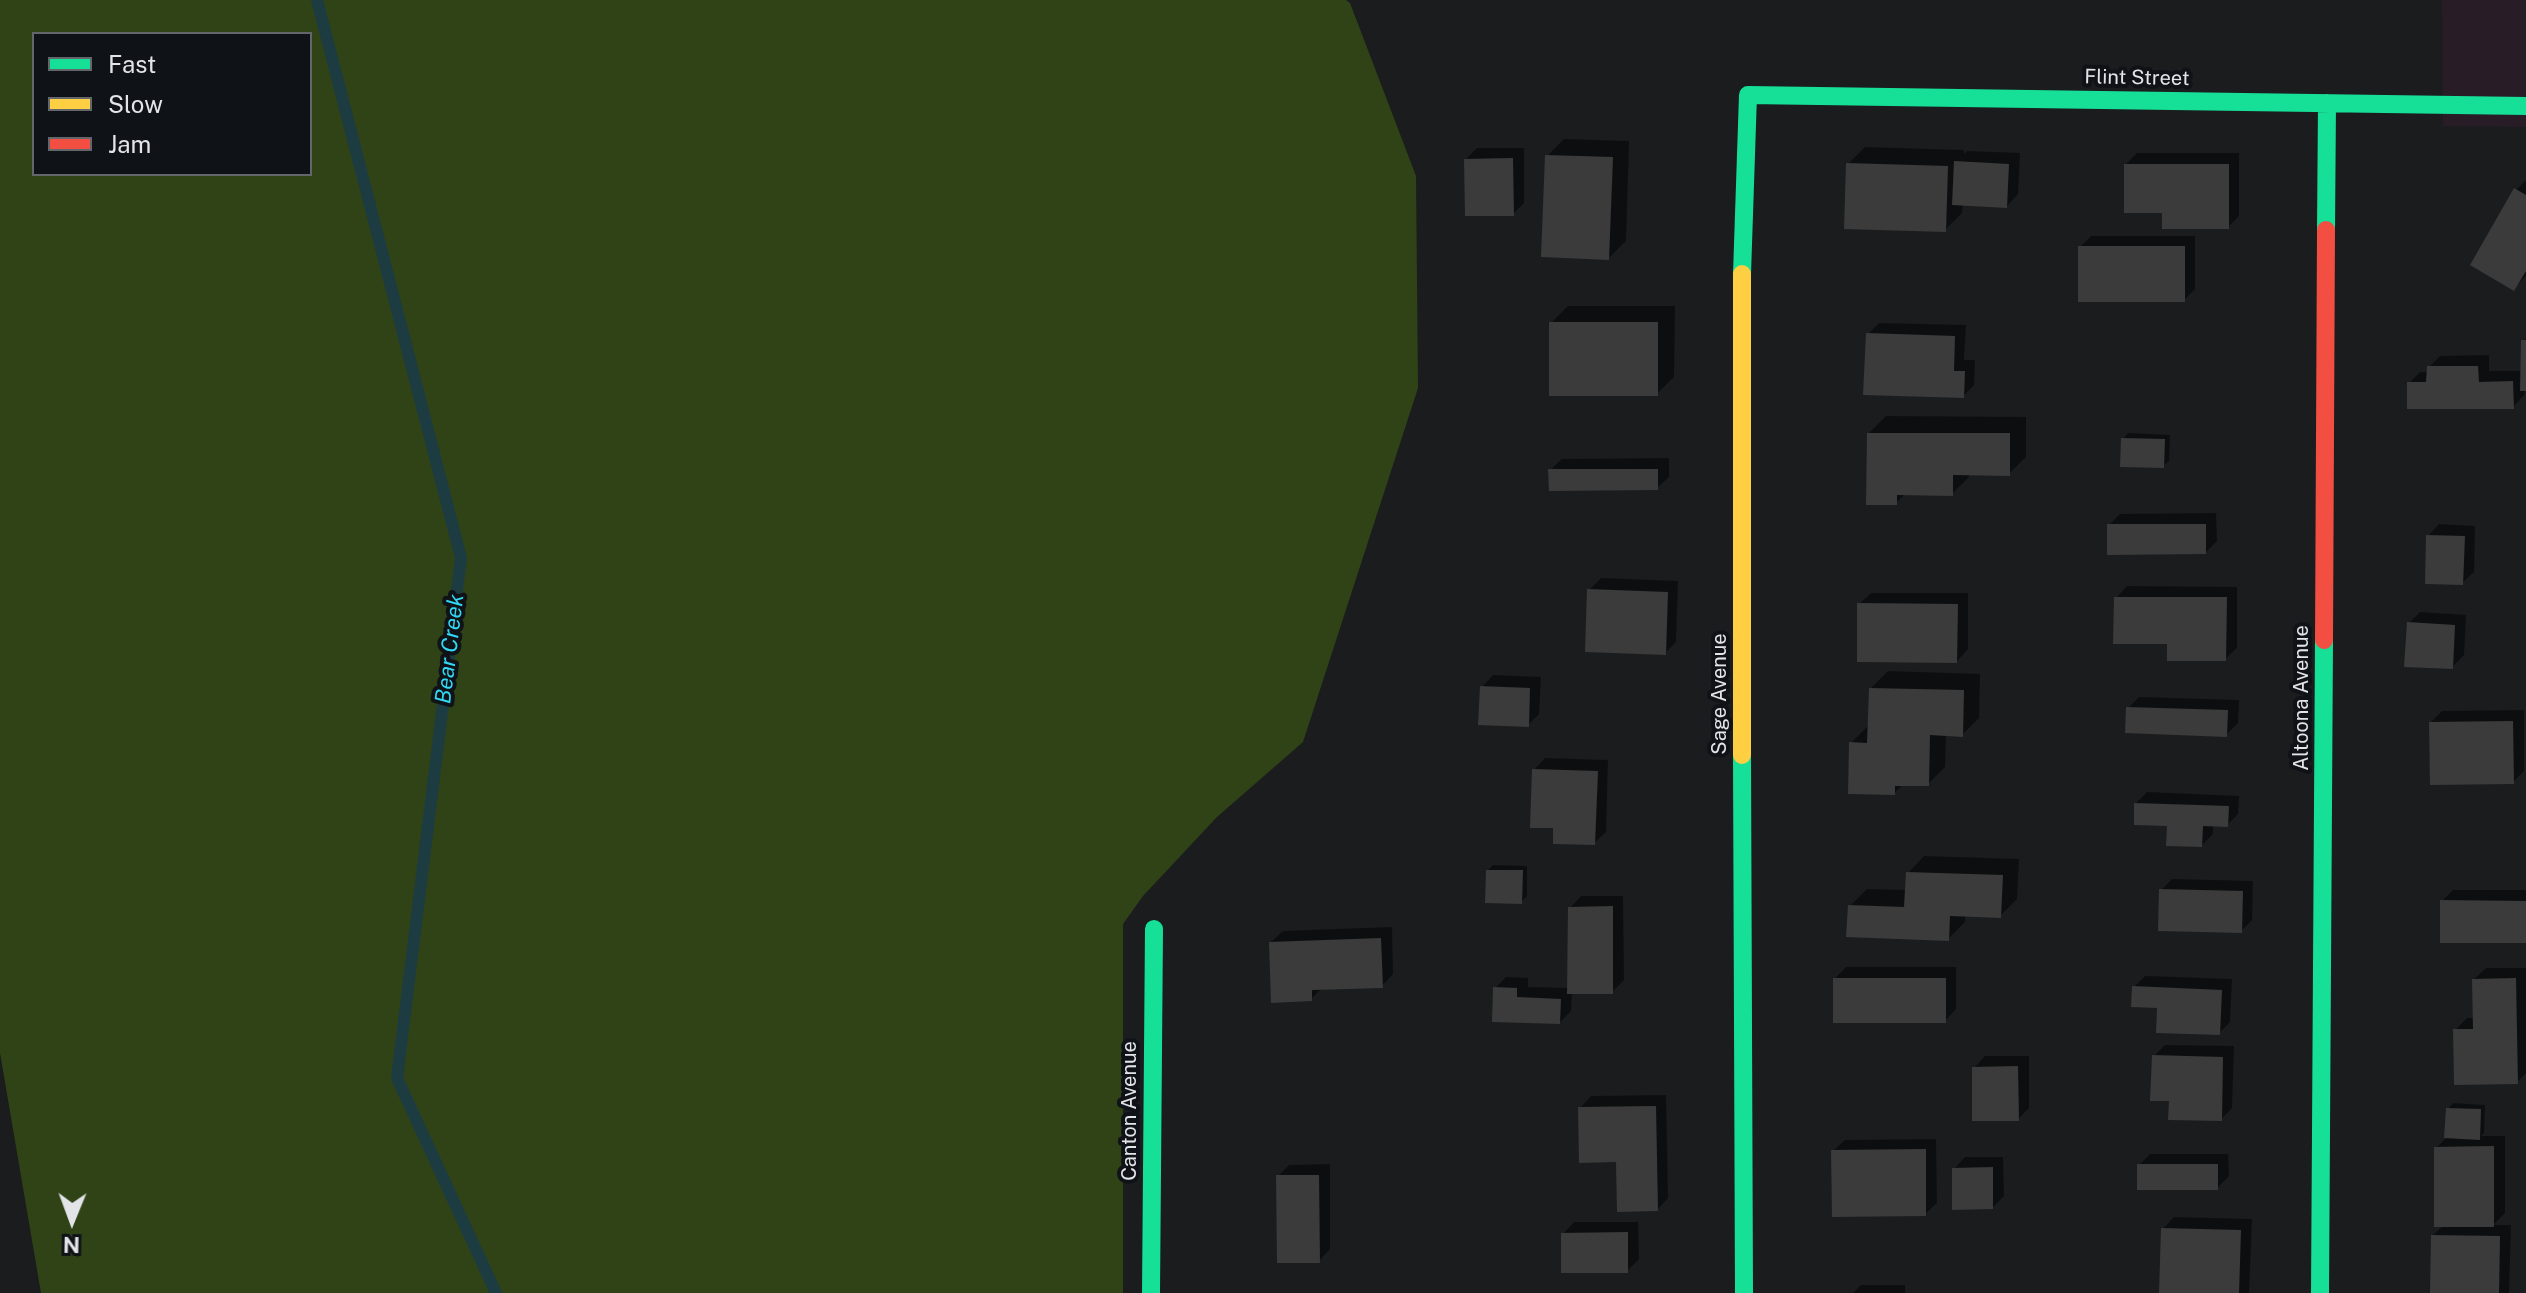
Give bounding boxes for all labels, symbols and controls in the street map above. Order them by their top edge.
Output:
legend [32,32,312,176]
text: Fast [108,50,156,78]
street label: Flint Street [2084,65,2190,91]
text: Slow [108,90,163,118]
text: Jam [108,130,151,158]
water label: Bear Creek [430,593,470,705]
street label: Altoona Avenue [2290,625,2314,771]
street label: Sage Avenue [1708,633,1732,755]
street label: Canton Avenue [1118,1041,1142,1181]
north arrow [32,1181,112,1261]
text: N [63,1232,80,1258]

